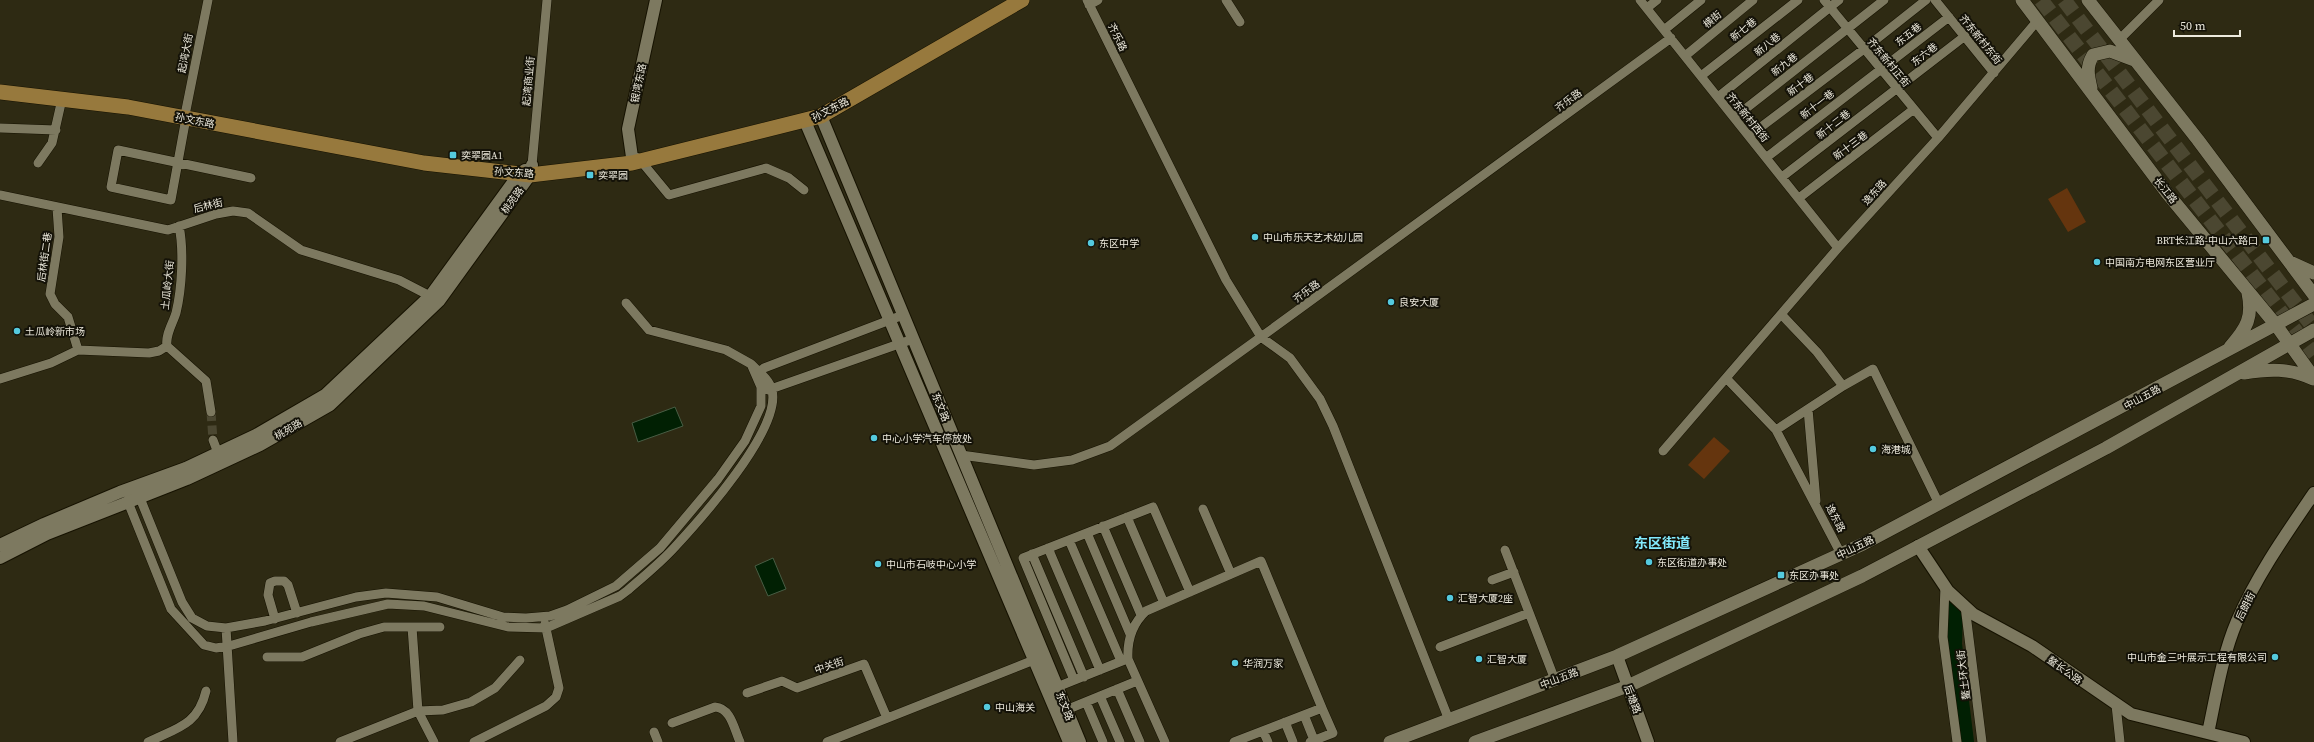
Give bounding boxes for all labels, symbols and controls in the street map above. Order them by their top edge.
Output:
street label: 横街 [1700,8,1724,31]
street label: 齐东新村东街 [1957,12,2005,67]
scale bar [2174,12,2240,38]
street label: 新七巷 [1727,15,1759,44]
text: 50 m [2180,18,2206,34]
street label: 东五巷 [1892,20,1924,49]
street label: 齐乐路 [1105,21,1130,54]
street label: 新八巷 [1752,30,1783,59]
street label: 起湾大街 [175,32,196,74]
street label: 齐东新村正街 [1864,35,1913,89]
street label: 东六巷 [1908,40,1940,69]
street label: 新九巷 [1768,50,1800,79]
street label: 起湾商业街 [520,56,537,107]
street label: 银湾东路 [628,62,649,104]
street label: 新十巷 [1784,70,1816,99]
street label: 齐乐路 [1552,86,1584,114]
street label: 新十一巷 [1798,87,1837,122]
street label: 齐东新村西街 [1724,90,1772,145]
street label: 孙文东路 [809,95,851,124]
street label: 新十二巷 [1814,107,1853,142]
street label: 孙文东路 [174,110,216,131]
street label: 新十三巷 [1830,128,1870,163]
place label: 奕翠园A1 [461,149,503,162]
marker: 奕翠园A1 [448,150,458,160]
street label: 孙文东路 [494,165,534,180]
place label: 奕翠园 [598,169,628,182]
marker: 奕翠园 [585,170,595,180]
street label: 长江路 [2151,174,2180,206]
street label: 逸东路 [1860,177,1889,208]
street label: 桃苑路 [498,184,526,216]
street label: 后林街 [192,196,224,215]
street label: 后林街二巷 [35,231,54,283]
place label: 中山市乐天艺术幼儿园 [1263,231,1363,244]
marker: 中山市乐天艺术幼儿园 [1250,232,1260,242]
place label: BRT长江路-中山六路口 [2157,234,2258,247]
marker: BRT长江路-中山六路口 [2261,235,2271,245]
place label: 东区中学 [1099,237,1139,250]
marker: 东区中学 [1086,238,1096,248]
place label: 中国南方电网东区营业厅 [2105,256,2215,269]
marker: 中国南方电网东区营业厅 [2092,257,2102,267]
street label: 土瓜岭大街 [158,260,177,311]
street label: 齐乐路 [1290,277,1322,305]
place label: 良安大厦 [1399,296,1439,309]
marker: 良安大厦 [1386,297,1396,307]
place label: 土瓜岭新市场 [25,325,85,338]
marker: 土瓜岭新市场 [12,326,22,336]
street label: 中山五路 [2122,382,2163,413]
street label: 东文路 [929,391,952,424]
street label: 桃苑路 [272,416,304,443]
place label: 中心小学汽车停放处 [882,432,972,445]
marker: 中心小学汽车停放处 [869,433,879,443]
place label: 海港城 [1881,443,1911,456]
marker: 海港城 [1868,444,1878,454]
street label: 逸东路 [1823,502,1848,535]
district label: 东区街道 [1634,533,1690,553]
street label: 中山五路 [1834,533,1876,562]
place label: 东区街道办事处 [1657,556,1727,569]
marker: 东区街道办事处 [1644,557,1654,567]
place label: 中山市石岐中心小学 [886,558,976,571]
marker: 中山市石岐中心小学 [873,559,883,569]
place label: 东区办事处 [1789,569,1839,582]
marker: 东区办事处 [1776,570,1786,580]
street label: 后朗街 [2233,590,2258,623]
place label: 汇智大厦2座 [1458,592,1513,605]
marker: 汇智大厦2座 [1445,593,1455,603]
street label: 鳌土环大街 [1954,649,1973,701]
place label: 中山市金三叶展示工程有限公司 [2127,651,2267,664]
marker: 中山市金三叶展示工程有限公司 [2270,652,2280,662]
place label: 汇智大厦 [1487,653,1527,666]
street label: 鳌长公路 [2045,653,2085,687]
street label: 中关街 [813,654,845,677]
marker: 汇智大厦 [1474,654,1484,664]
place label: 华润万家 [1243,657,1284,670]
marker: 华润万家 [1230,658,1240,668]
street label: 中山五路 [1538,665,1580,692]
street label: 后塘路 [1621,683,1644,715]
street label: 东文路 [1053,690,1076,723]
place label: 中山海关 [995,701,1035,714]
marker: 中山海关 [982,702,992,712]

